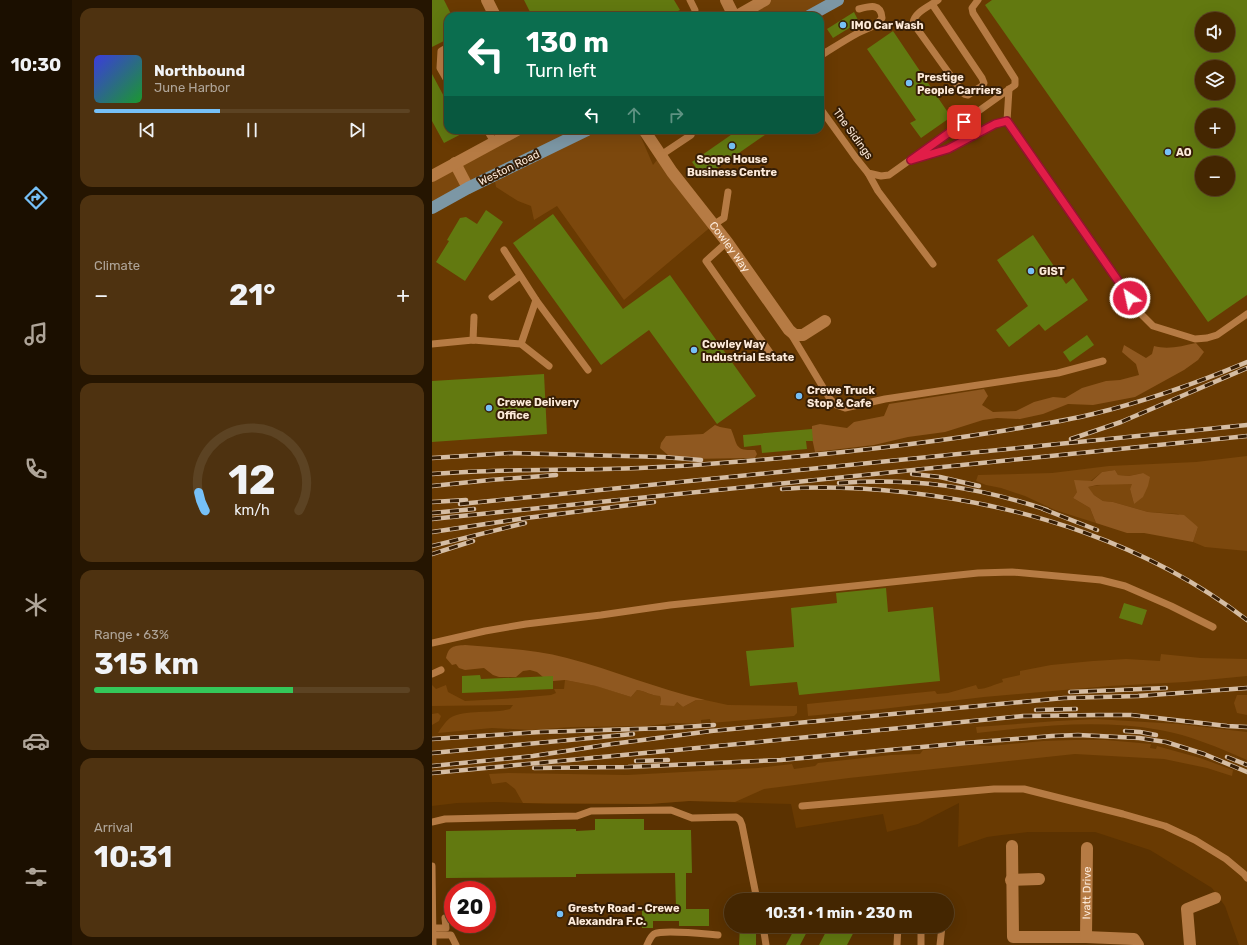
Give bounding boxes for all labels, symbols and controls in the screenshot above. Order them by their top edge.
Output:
map controls [1195,12,1235,196]
button: sound [1195,12,1235,52]
place label: IMO Car Wash [851,19,924,32]
marker: IMO Car Wash [838,20,848,30]
text: 130 m [526,26,609,59]
icon: left [460,28,512,80]
text: 10:30 [11,54,61,76]
text: Turn left [526,60,596,82]
button: layers [1195,60,1235,100]
text: Northbound [154,62,245,80]
place label: Prestige People Carriers [917,71,1002,97]
marker: Prestige People Carriers [904,78,914,88]
text: June Harbor [154,80,230,95]
icon: left [581,104,603,126]
icon: ahead [623,104,645,126]
icon: right [665,104,687,126]
pin [947,105,981,139]
street label: The Sidings [830,106,876,162]
button: + [1195,108,1235,148]
icon: arrive [953,111,975,133]
icon: previous [136,119,158,141]
icon: pause [241,119,263,141]
icon: next [346,119,368,141]
marker: Scope House Business Centre [727,141,737,151]
place label: AO [1176,146,1192,159]
marker: AO [1163,147,1173,157]
street label: Weston Road [476,148,542,188]
place label: Scope House Business Centre [687,153,777,179]
button: − [1195,156,1235,196]
icon: directions [22,184,50,212]
street label: Cowley Way [707,219,753,275]
text: Climate [94,258,140,273]
place label: GIST [1039,265,1065,278]
marker: GIST [1026,266,1036,276]
text: 21° [229,277,276,313]
position arrow [1109,277,1151,319]
text: − [94,282,108,309]
text: + [396,282,410,309]
icon: music [22,320,50,348]
place label: Cowley Way Industrial Estate [702,338,795,364]
marker: Cowley Way Industrial Estate [689,345,699,355]
place label: Crewe Truck Stop & Cafe [807,384,876,410]
marker: Crewe Truck Stop & Cafe [794,391,804,401]
place label: Crewe Delivery Office [497,396,580,422]
marker: Crewe Delivery Office [484,403,494,413]
text: 12 [228,454,276,503]
icon: phone [22,455,50,483]
text: km/h [234,501,270,518]
icon: climate [22,591,50,619]
text: Range · 63% [94,627,169,642]
text: 315 km [94,646,199,682]
icon: car [22,727,50,755]
text: Arrival [94,820,133,835]
text: 10:31 [94,839,172,875]
icon: filters [22,863,50,891]
street label: Ivatt Drive [1080,867,1093,919]
speed limit sign: 20 [444,881,496,933]
place label: Gresty Road - Crewe Alexandra F.C. [568,902,680,928]
text: 10:31 · 1 min · 230 m [766,904,912,922]
marker: Gresty Road - Crewe Alexandra F.C. [555,909,565,919]

